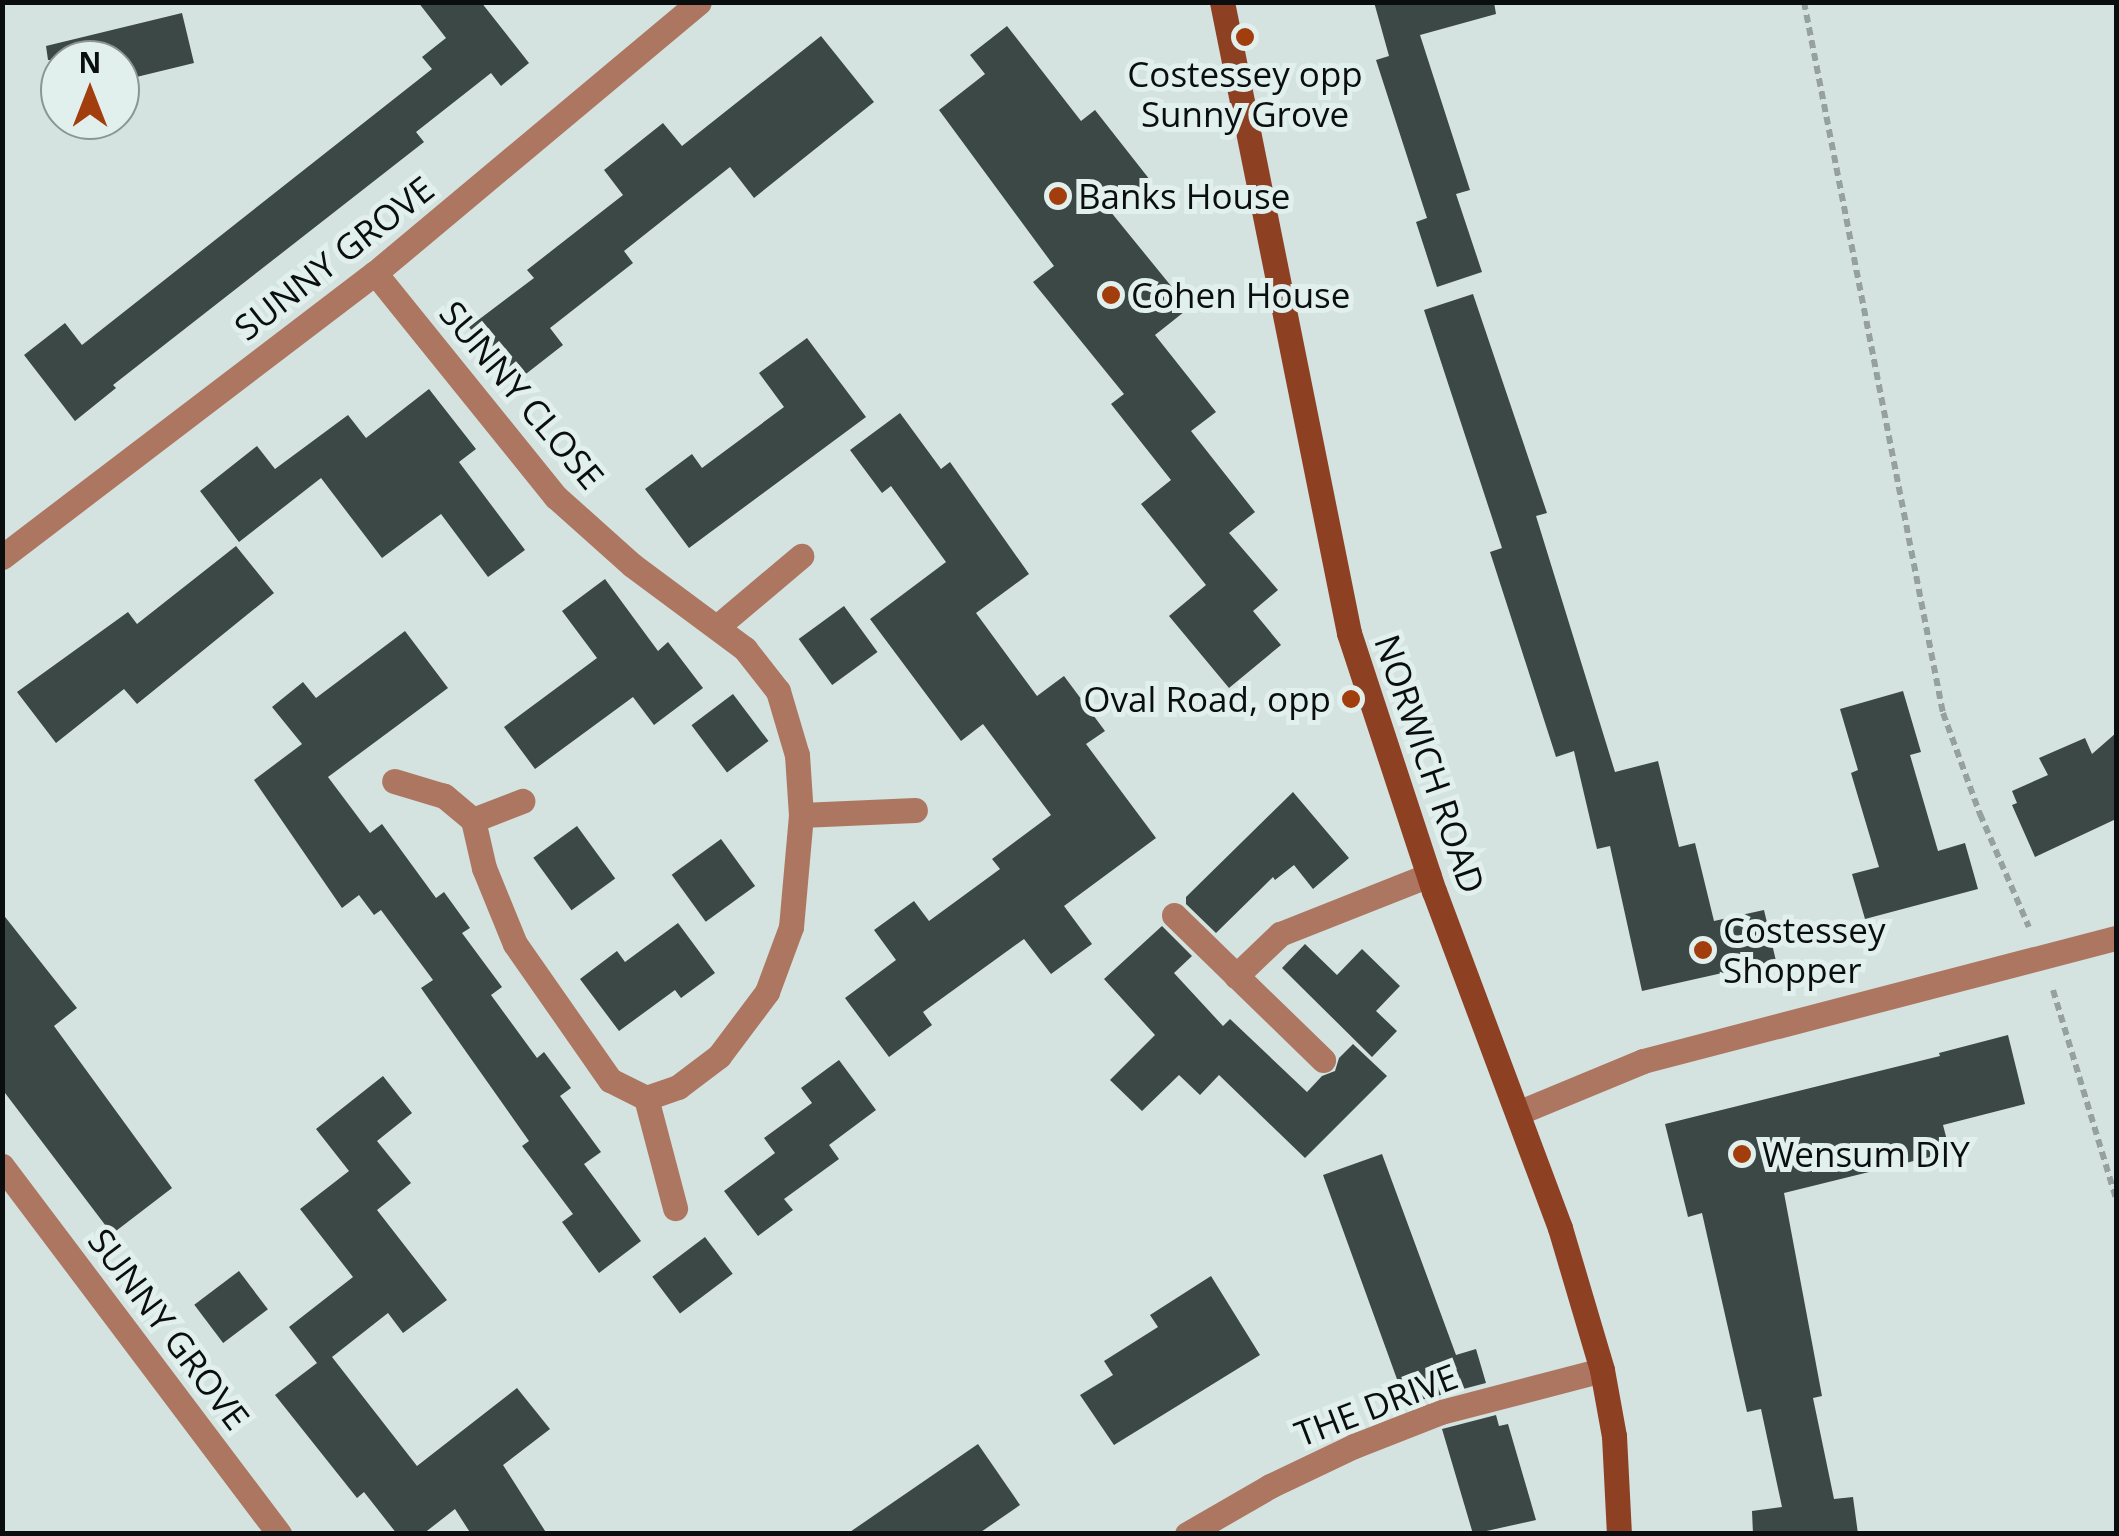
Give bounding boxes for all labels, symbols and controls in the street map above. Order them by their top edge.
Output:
marker: Costessey opp Sunny Grove [1234,26,1256,48]
north arrow [40,40,140,140]
text: N [79,43,101,81]
place label: Costessey opp Sunny Grove [1127,53,1363,135]
street label: SUNNY GROVE [226,167,442,349]
place label: Banks House [1078,175,1290,217]
marker: Banks House [1047,185,1069,207]
place label: Cohen House [1131,274,1350,316]
marker: Cohen House [1100,284,1122,306]
street label: SUNNY CLOSE [431,293,613,497]
street label: NORWICH ROAD [1366,629,1494,899]
place label: Oval Road, opp [1083,678,1331,720]
marker: Oval Road, opp [1340,688,1362,710]
place label: Costessey Shopper [1723,909,1885,991]
marker: Costessey Shopper [1692,939,1714,961]
place label: Wensum DIY [1762,1133,1970,1175]
marker: Wensum DIY [1731,1143,1753,1165]
street label: SUNNY GROVE [80,1220,258,1438]
street label: THE DRIVE [1289,1355,1463,1455]

